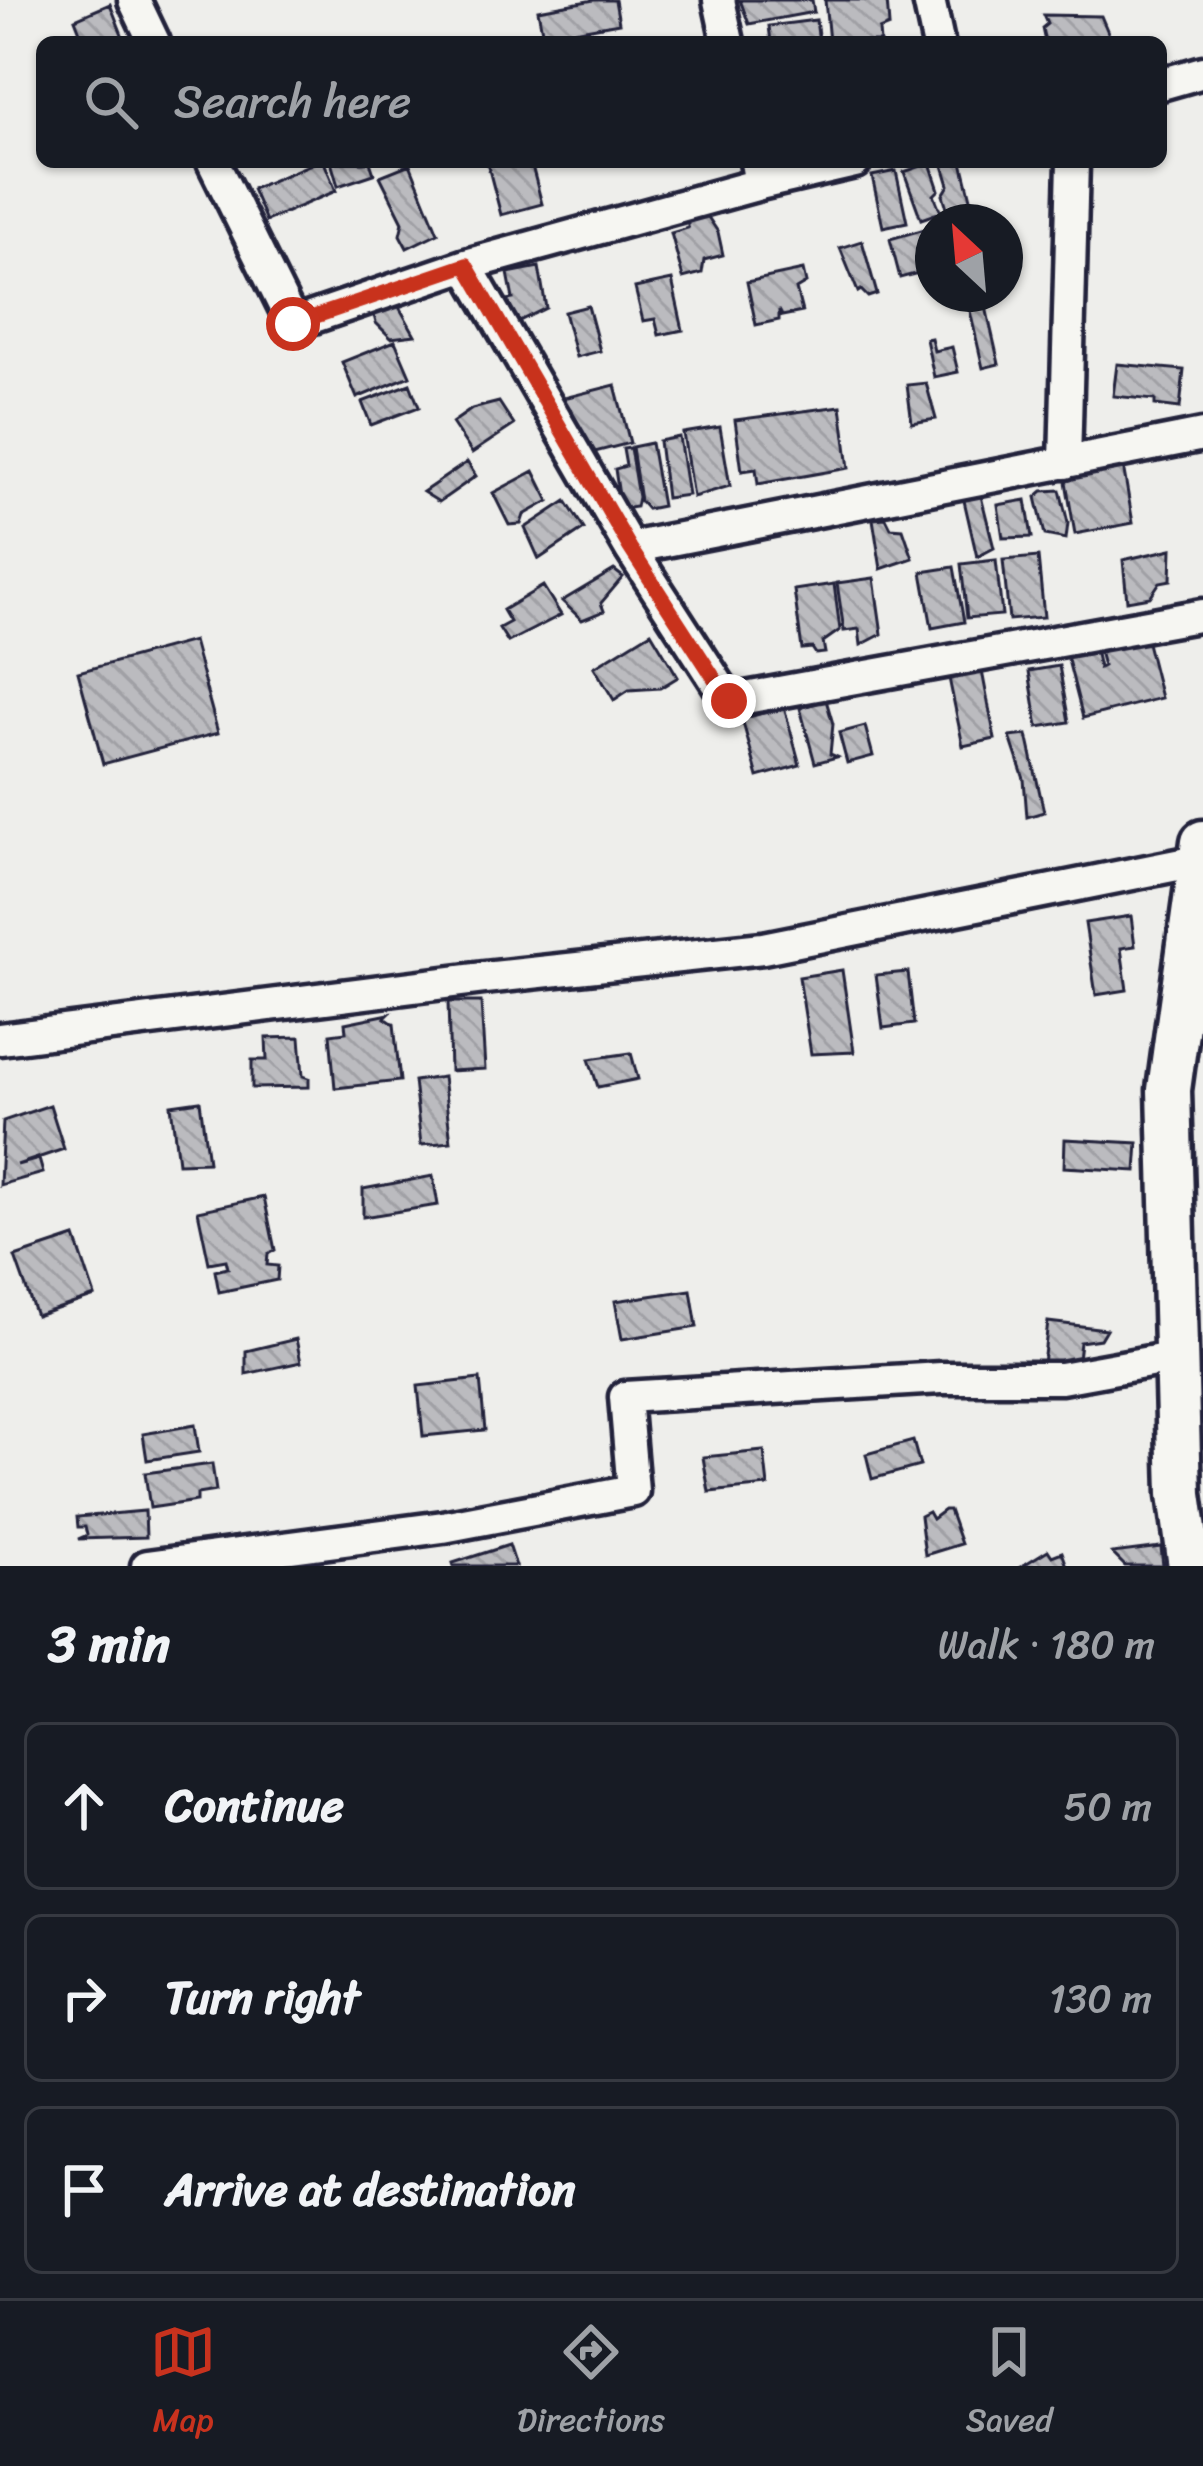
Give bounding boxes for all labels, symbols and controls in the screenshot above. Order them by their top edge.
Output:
search box [36,36,1167,168]
text: Search here [174,62,411,142]
icon: search [78,69,144,135]
north arrow [915,204,1023,312]
route start [266,297,320,351]
route end [702,674,756,728]
text: 3 min [48,1599,170,1689]
text: Walk · 180 m [938,1610,1155,1679]
text: Continue [165,1766,344,1846]
text: 50 m [1063,1772,1152,1841]
icon: ahead [51,1773,117,1839]
text: Turn right [165,1958,360,2038]
text: 130 m [1049,1964,1152,2033]
icon: right [51,1965,117,2031]
text: Arrive at destination [165,2150,575,2230]
icon: arrive [51,2157,117,2223]
tab: Map [150,2319,216,2449]
tab: Directions [517,2319,665,2449]
tab: Saved [966,2319,1053,2449]

